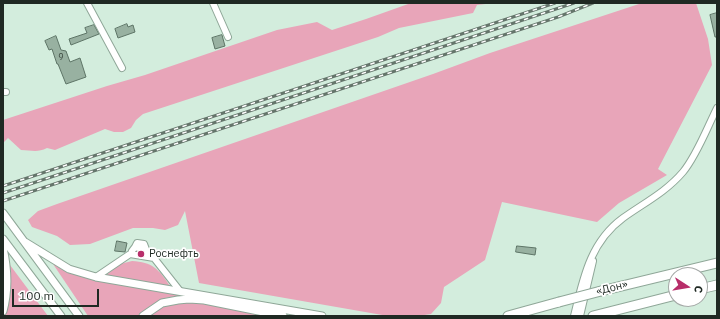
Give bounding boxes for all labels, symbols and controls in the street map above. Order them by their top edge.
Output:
house number: 9 [58,52,64,62]
place label: Роснефть [149,247,199,261]
marker: Роснефть [136,249,146,259]
north arrow [668,267,708,307]
street label: «Дон» [595,278,629,298]
scale bar [14,281,101,307]
text: С [691,284,706,294]
text: 100 m [19,288,54,303]

